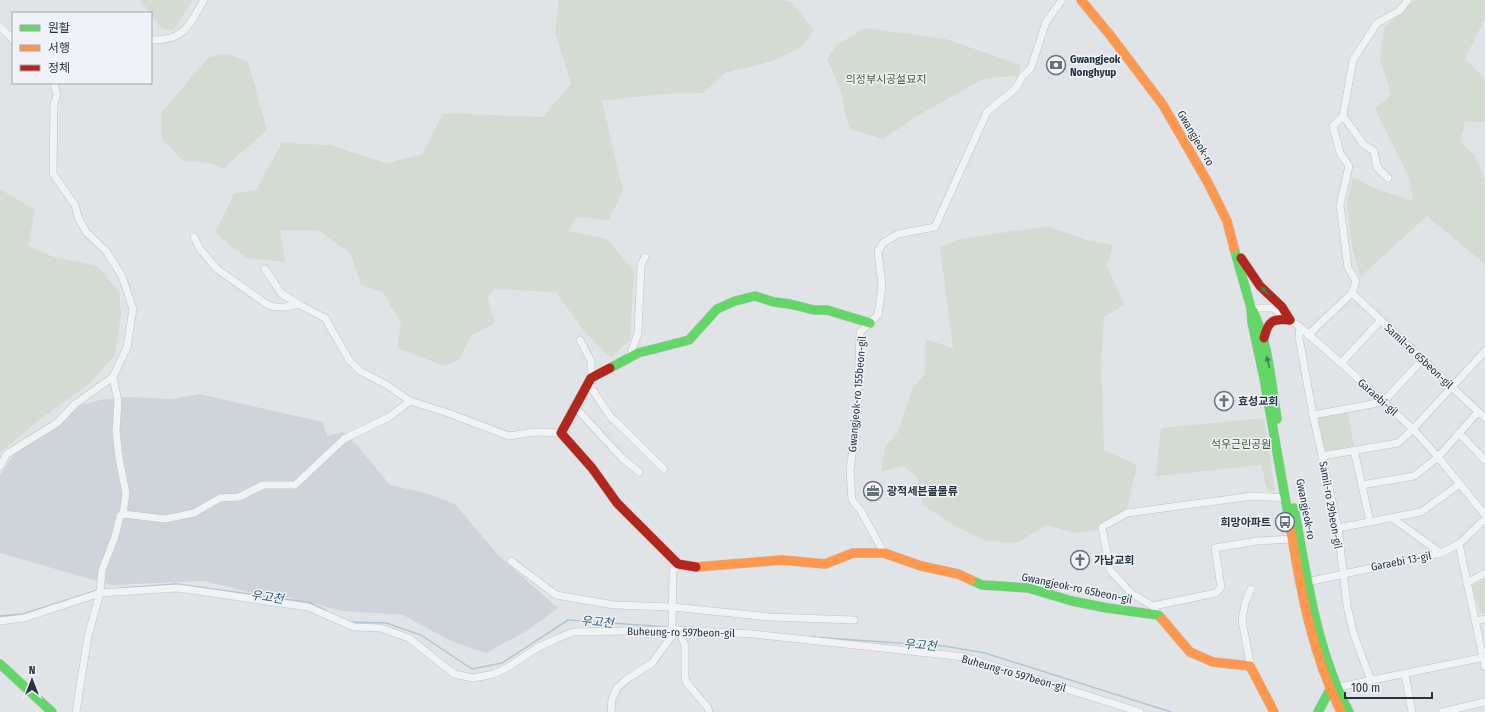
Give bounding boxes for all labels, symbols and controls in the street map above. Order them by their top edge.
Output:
legend [12,12,152,84]
text: 원활 [48,21,70,35]
text: 서행 [48,41,70,55]
place label: Gwangjeok Nonghyup [1070,53,1121,79]
bank icon: Gwangjeok Nonghyup [1045,54,1067,76]
text: 정체 [48,61,70,75]
park label: 의정부시공설묘지 [846,73,926,86]
street label: Gwangjeok-ro [1174,108,1217,168]
one-way arrow [1260,286,1270,296]
street label: Samil-ro 65beon-gil [1382,321,1456,392]
street label: Gwangjeok-ro 155beon-gil [846,335,869,453]
one-way arrow [1265,356,1271,368]
street label: Garaebi-gil [1355,376,1400,419]
church icon: 효성교회 [1213,390,1235,412]
place label: 효성교회 [1238,395,1278,408]
park label: 석우근린공원 [1211,438,1271,451]
street label: Samil-ro 29beon-gil [1316,460,1345,550]
street label: Gwangjeok-ro [1293,478,1318,541]
office icon: 광적세븐콜물류 [862,480,884,502]
place label: 광적세븐콜물류 [887,485,958,498]
bus stop icon: 희망아파트 [1274,511,1296,533]
place label: 희망아파트 [1220,516,1271,529]
church icon: 가납교회 [1069,549,1091,571]
street label: Garaebi 13-gil [1370,549,1433,574]
place label: 가납교회 [1094,554,1134,567]
street label: Gwangjeok-ro 65beon-gil [1020,570,1133,607]
water label: 우고천 [250,588,286,607]
water label: 우고천 [580,614,616,630]
street label: Buheung-ro 597beon-gil [627,625,735,640]
water label: 우고천 [903,637,939,653]
street label: Buheung-ro 597beon-gil [960,652,1068,695]
north arrow [12,660,52,700]
text: N [29,664,35,677]
scale bar [1345,674,1432,700]
text: 100 m [1351,681,1380,695]

